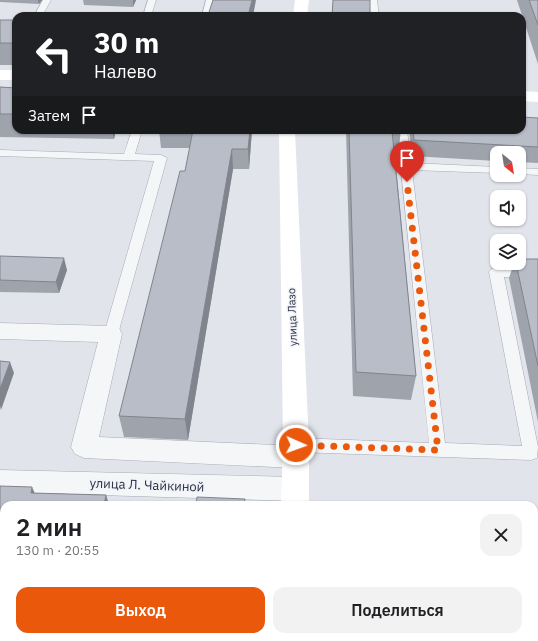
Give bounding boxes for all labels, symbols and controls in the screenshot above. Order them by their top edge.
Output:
text: 30 m [94,24,159,61]
icon: left [28,28,80,80]
text: Налево [94,60,157,83]
icon: arrive [78,104,100,126]
text: Затем [28,106,70,125]
pin [390,141,424,182]
north arrow [490,146,526,182]
map controls [490,146,526,270]
icon: arrive [396,147,418,169]
button: sound [490,190,526,226]
button: layers [490,234,526,270]
street label: улица Лазо [284,288,300,346]
position arrow [275,424,317,466]
street label: улица Л. Чайкиной [89,474,205,496]
text: 2 мин [16,511,82,543]
button: close [480,514,522,556]
text: 130 m · 20:55 [16,542,99,559]
button: Выход [16,587,265,633]
button: Поделиться [273,587,522,633]

